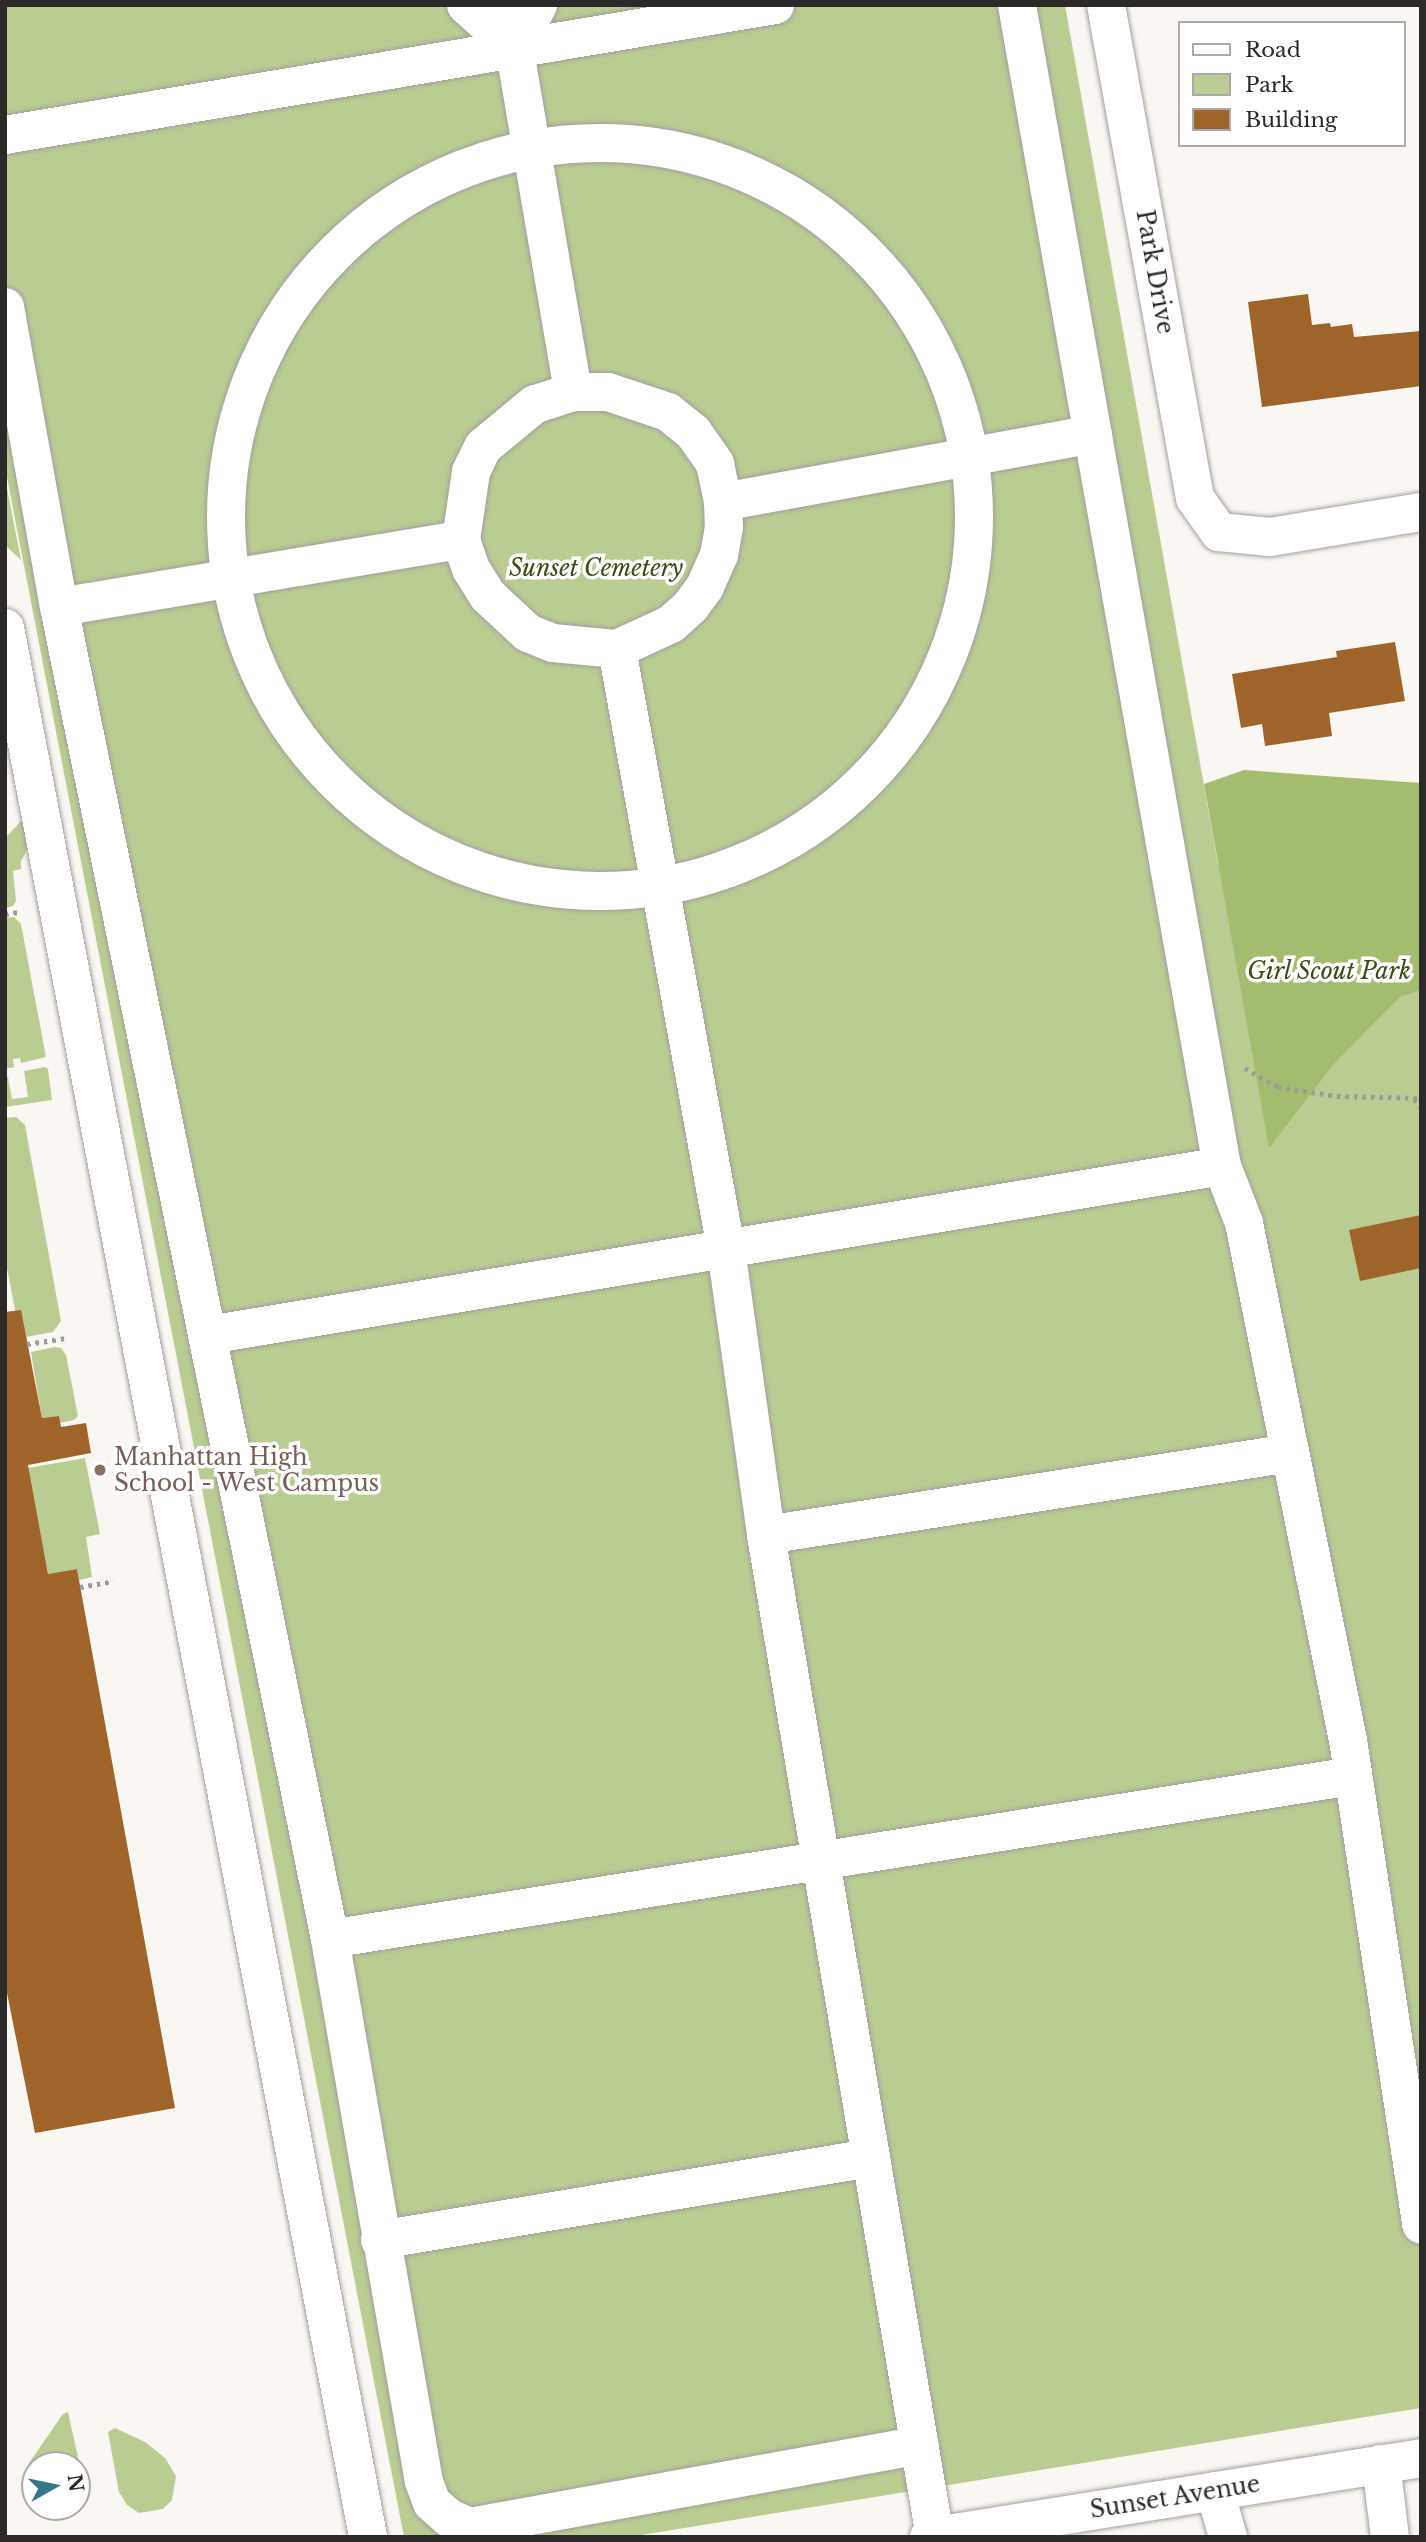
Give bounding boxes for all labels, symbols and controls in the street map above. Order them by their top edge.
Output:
legend [1178,21,1405,147]
text: Road [1245,37,1301,63]
text: Park [1245,72,1294,98]
text: Building [1245,107,1337,133]
street label: Park Drive [1130,208,1180,336]
park label: Sunset Cemetery [509,554,683,582]
park label: Girl Scout Park [1247,957,1411,985]
place label: Manhattan High School - West Campus [114,1443,380,1497]
marker: Manhattan High School - West Campus [92,1462,108,1478]
north arrow [21,2451,91,2521]
street label: Sunset Avenue [1088,2470,1262,2524]
text: N [63,2472,88,2494]

